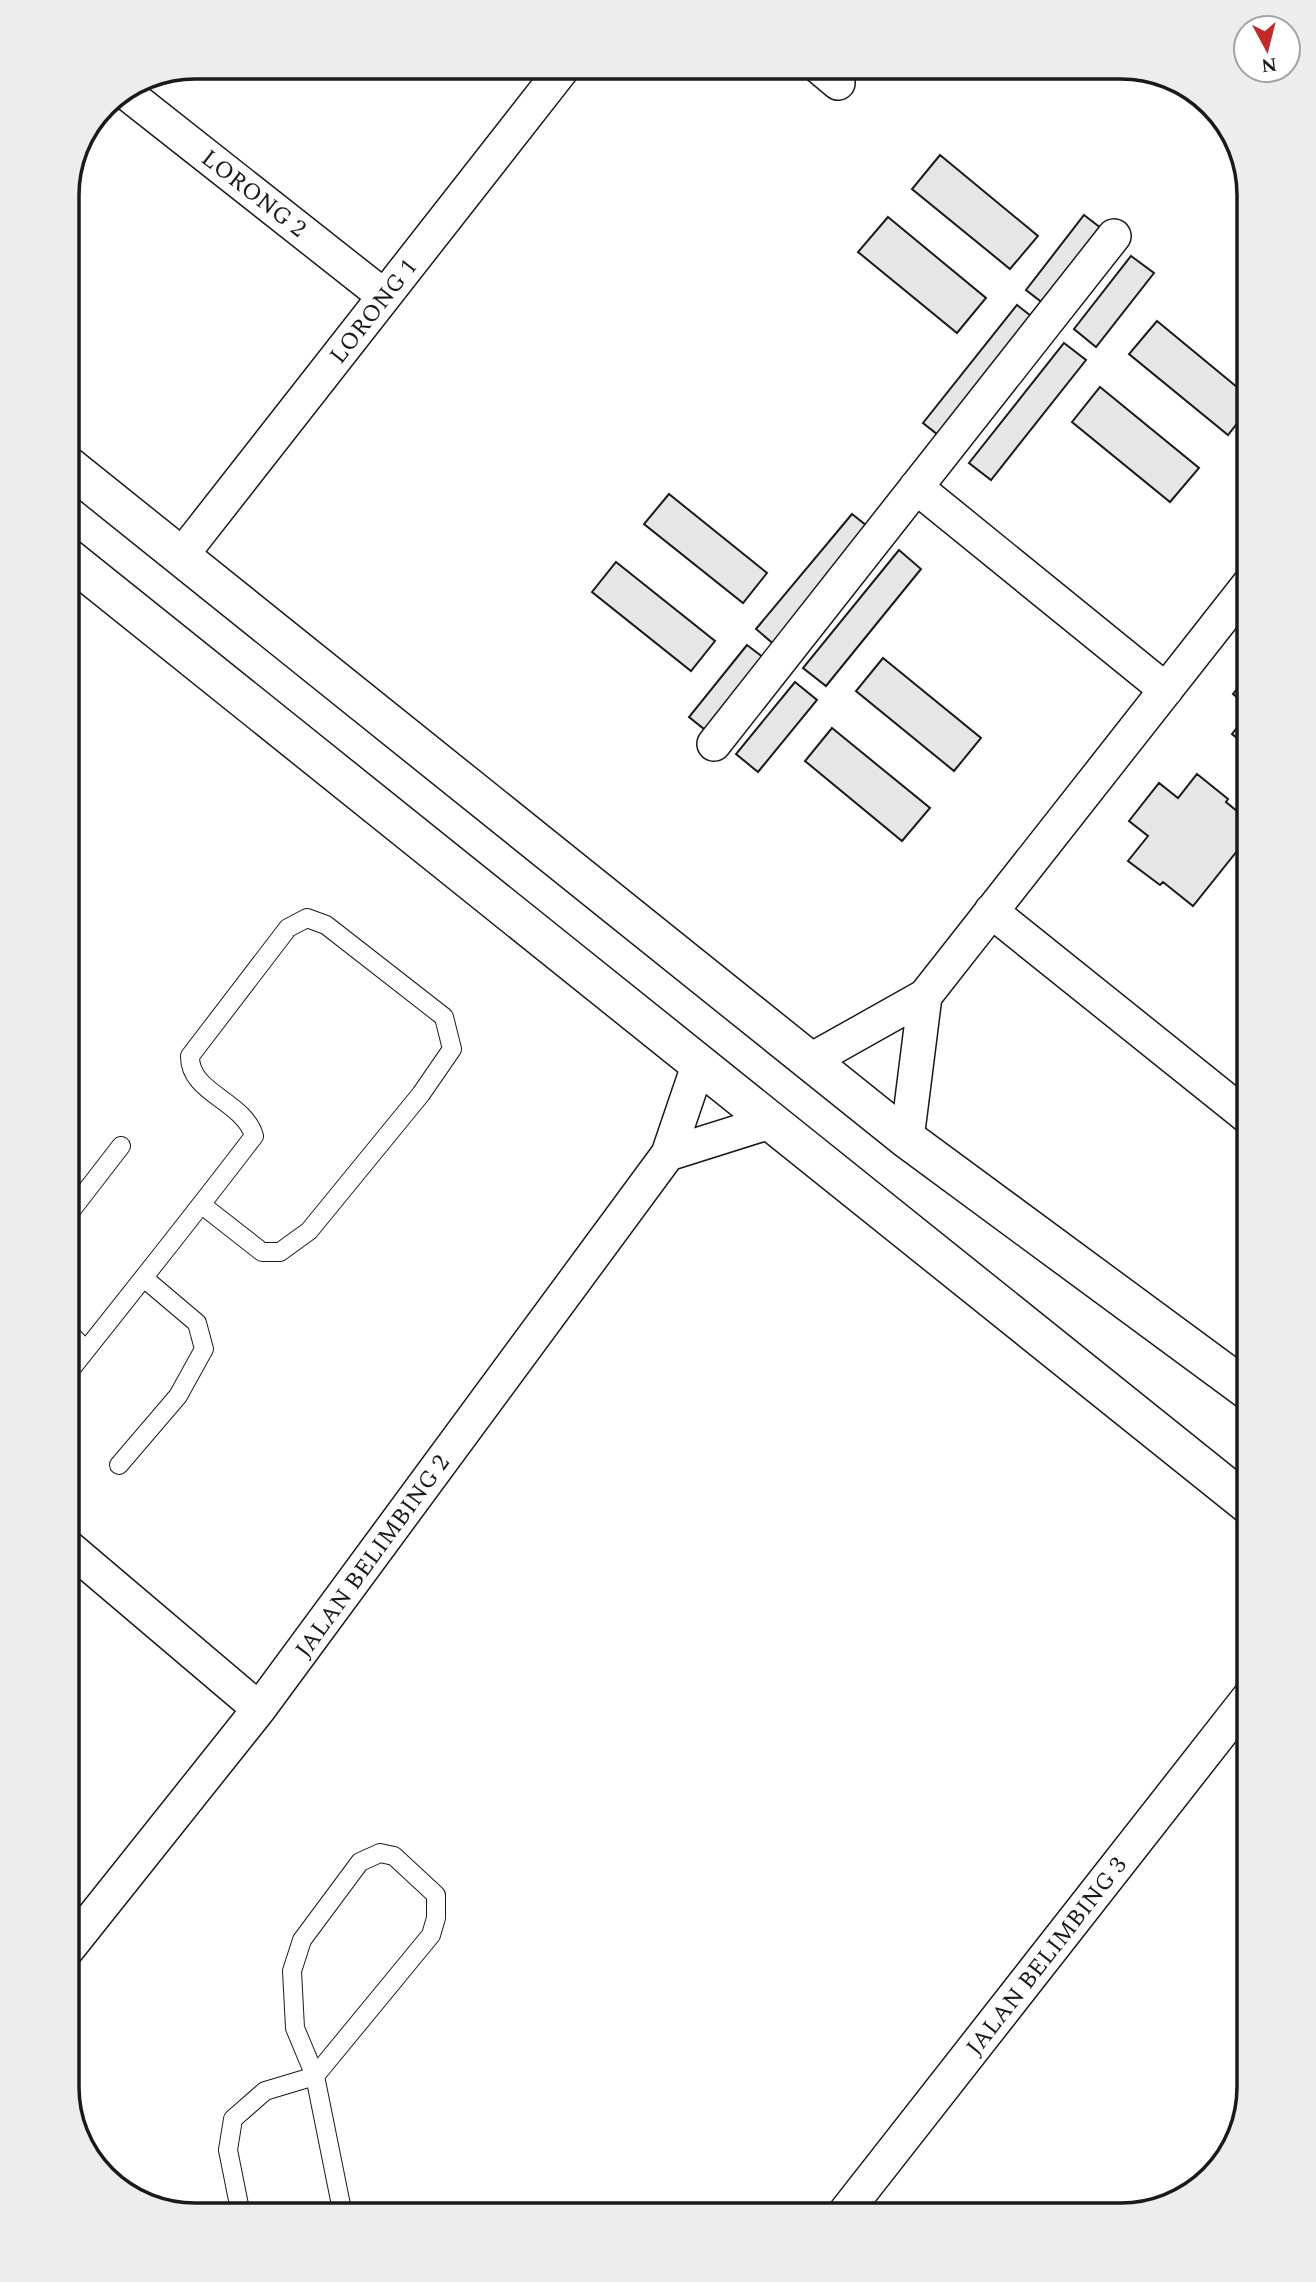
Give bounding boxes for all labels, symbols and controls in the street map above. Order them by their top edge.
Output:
north arrow [1232,14,1302,84]
text: N [1259,49,1278,80]
street label: LORONG 2 [193,141,314,247]
street label: LORONG 1 [321,251,427,372]
street label: JALAN BELIMBING 2 [287,1447,459,1666]
street label: JALAN BELIMBING 3 [958,1849,1136,2064]

